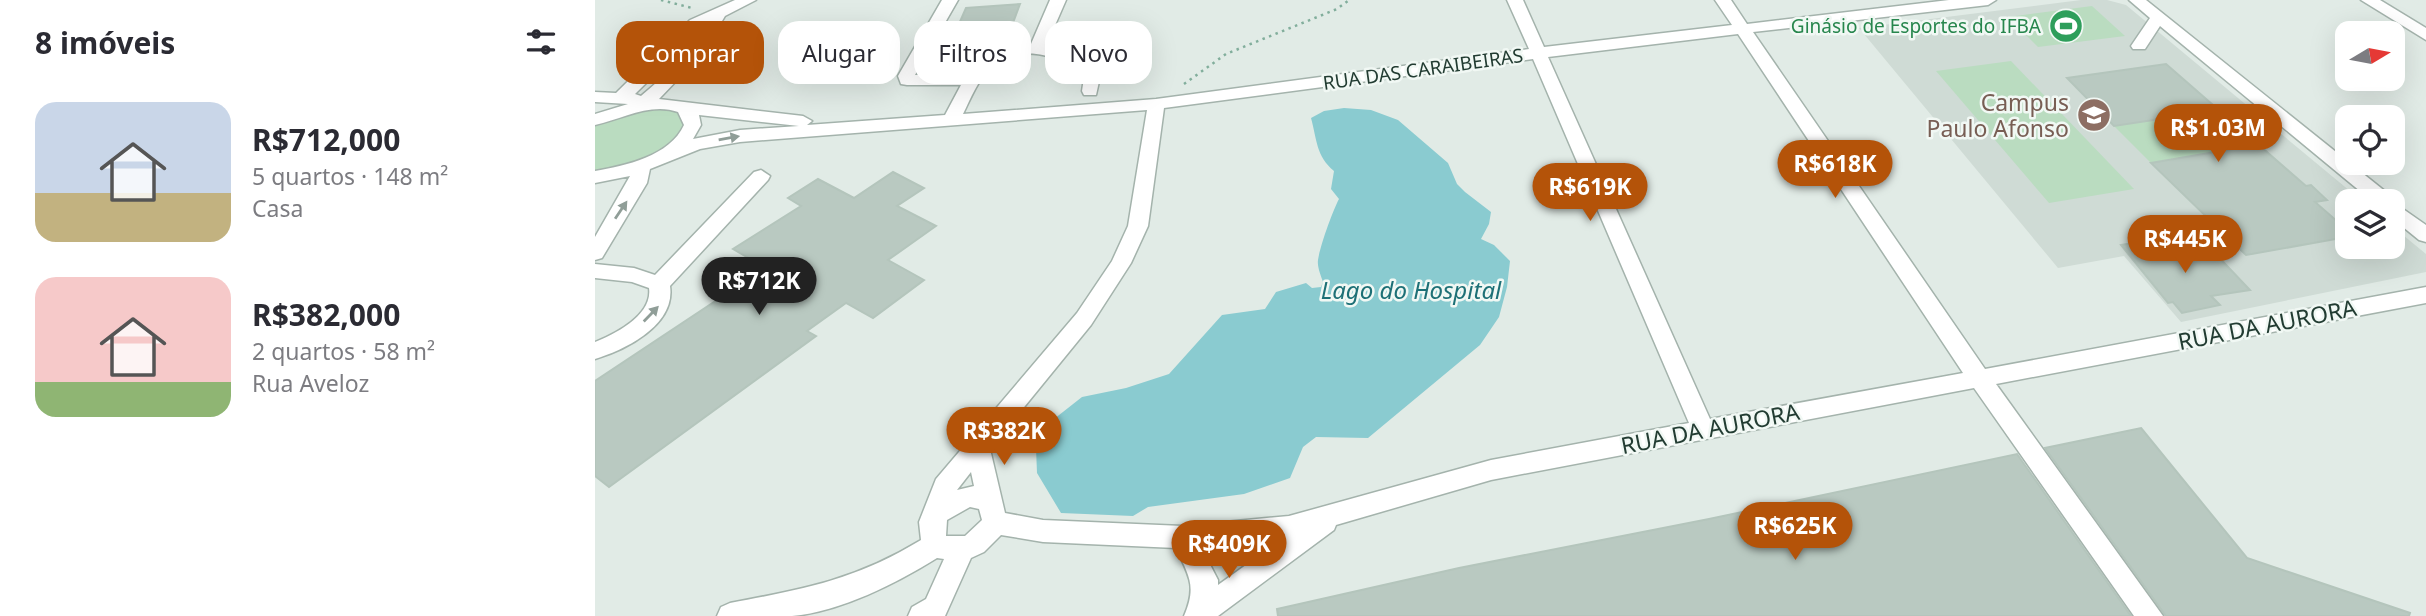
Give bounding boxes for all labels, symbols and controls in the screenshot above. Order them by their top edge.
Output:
sports icon: Ginásio de Esportes do IFBA [2047,7,2085,45]
place label: Ginásio de Esportes do IFBA [1791,13,2042,39]
chip: Comprar [616,21,764,84]
chip: Alugar [778,21,900,84]
chip: Filtros [914,21,1031,84]
chip: Novo [1045,21,1152,84]
north arrow [2335,21,2405,91]
map controls [2335,21,2405,259]
text: 8 imóveis [35,22,175,63]
icon: filters [522,23,560,61]
street label: RUA DAS CARAIBEIRAS [1321,42,1525,96]
place label: Campus Paulo Afonso [1926,86,2069,144]
school or university icon: Campus Paulo Afonso [2075,96,2113,134]
pin: R$1.03M [2153,104,2283,164]
button: locate [2335,105,2405,175]
text: R$1.03M [2170,111,2266,143]
text: R$712,000 [252,119,400,160]
icon: home [91,130,175,214]
one-way arrow [719,132,741,143]
pin: R$618K [1778,140,1892,200]
text: R$618K [1794,147,1876,179]
text: 5 quartos · 148 m² [252,160,448,192]
pin: R$619K [1533,164,1647,223]
text: R$619K [1549,170,1631,202]
button: layers [2335,189,2405,259]
text: Casa [252,192,303,224]
one-way arrow [614,200,627,220]
pin: R$445K [2128,216,2242,275]
text: R$445K [2144,222,2226,254]
pin: R$712K [702,258,816,317]
text: R$712K [718,264,800,296]
water label: Lago do Hospital [1321,273,1502,306]
street label: RUA DA AURORA [2175,291,2359,357]
text: R$382,000 [252,294,400,335]
icon: home [91,305,175,389]
one-way arrow [642,306,658,323]
text: 2 quartos · 58 m² [252,335,435,367]
text: Rua Aveloz [252,367,369,399]
street label: RUA DA AURORA [1618,395,1802,461]
pin: R$382K [947,407,1061,467]
text: R$382K [963,414,1045,446]
pin: R$625K [1738,503,1852,562]
text: R$625K [1754,509,1836,541]
pin: R$409K [1172,520,1286,580]
text: R$409K [1188,527,1270,559]

